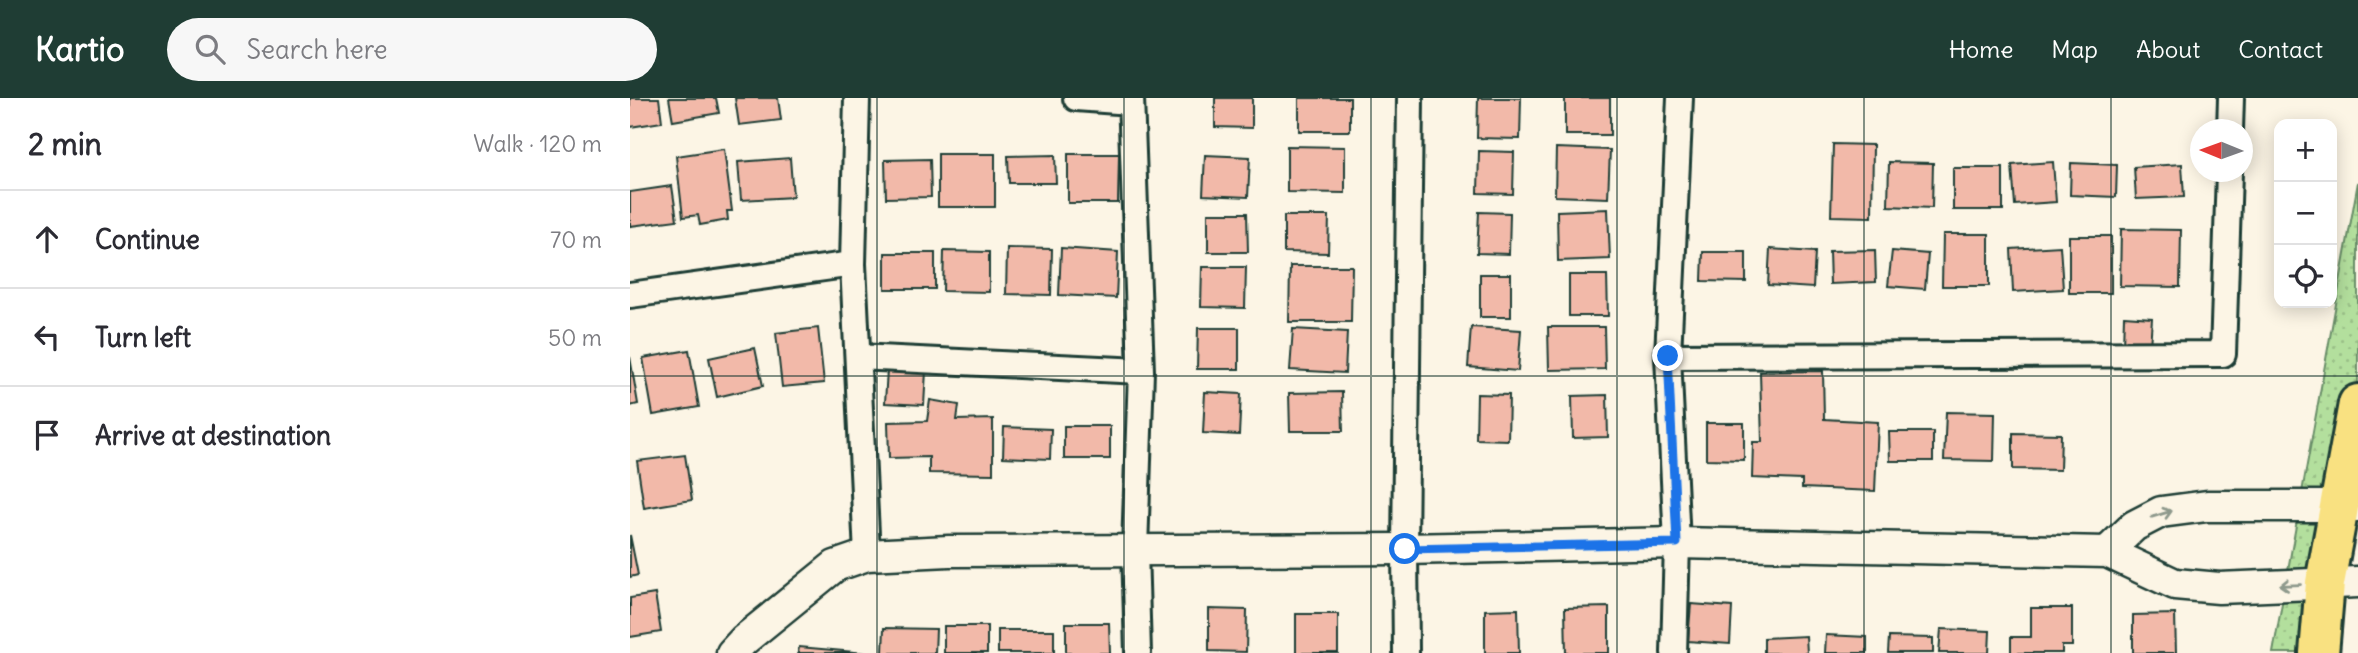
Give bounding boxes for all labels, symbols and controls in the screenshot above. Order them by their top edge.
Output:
search box [167,18,657,81]
text: Kartio [35,28,125,70]
icon: search [191,30,229,68]
text: Search here [247,33,388,66]
text: Home [1949,34,2013,64]
text: Map [2051,34,2098,64]
text: About [2136,34,2200,64]
text: Contact [2238,34,2323,64]
north arrow [2190,119,2253,182]
map controls [2274,119,2337,308]
button: + [2274,119,2337,182]
text: 2 min [28,125,102,163]
text: Walk · 120 m [473,129,602,158]
button: − [2274,182,2337,245]
icon: ahead [28,220,66,258]
text: Continue [95,223,200,256]
text: 70 m [550,225,602,254]
button: locate [2274,245,2337,308]
icon: left [28,318,66,356]
text: Turn left [95,321,191,354]
text: 50 m [548,323,602,352]
route end [1652,340,1683,371]
icon: arrive [28,416,66,454]
text: Arrive at destination [95,419,331,452]
one-way arrow [2151,506,2173,519]
route start [1389,533,1420,564]
one-way arrow [2279,578,2302,591]

